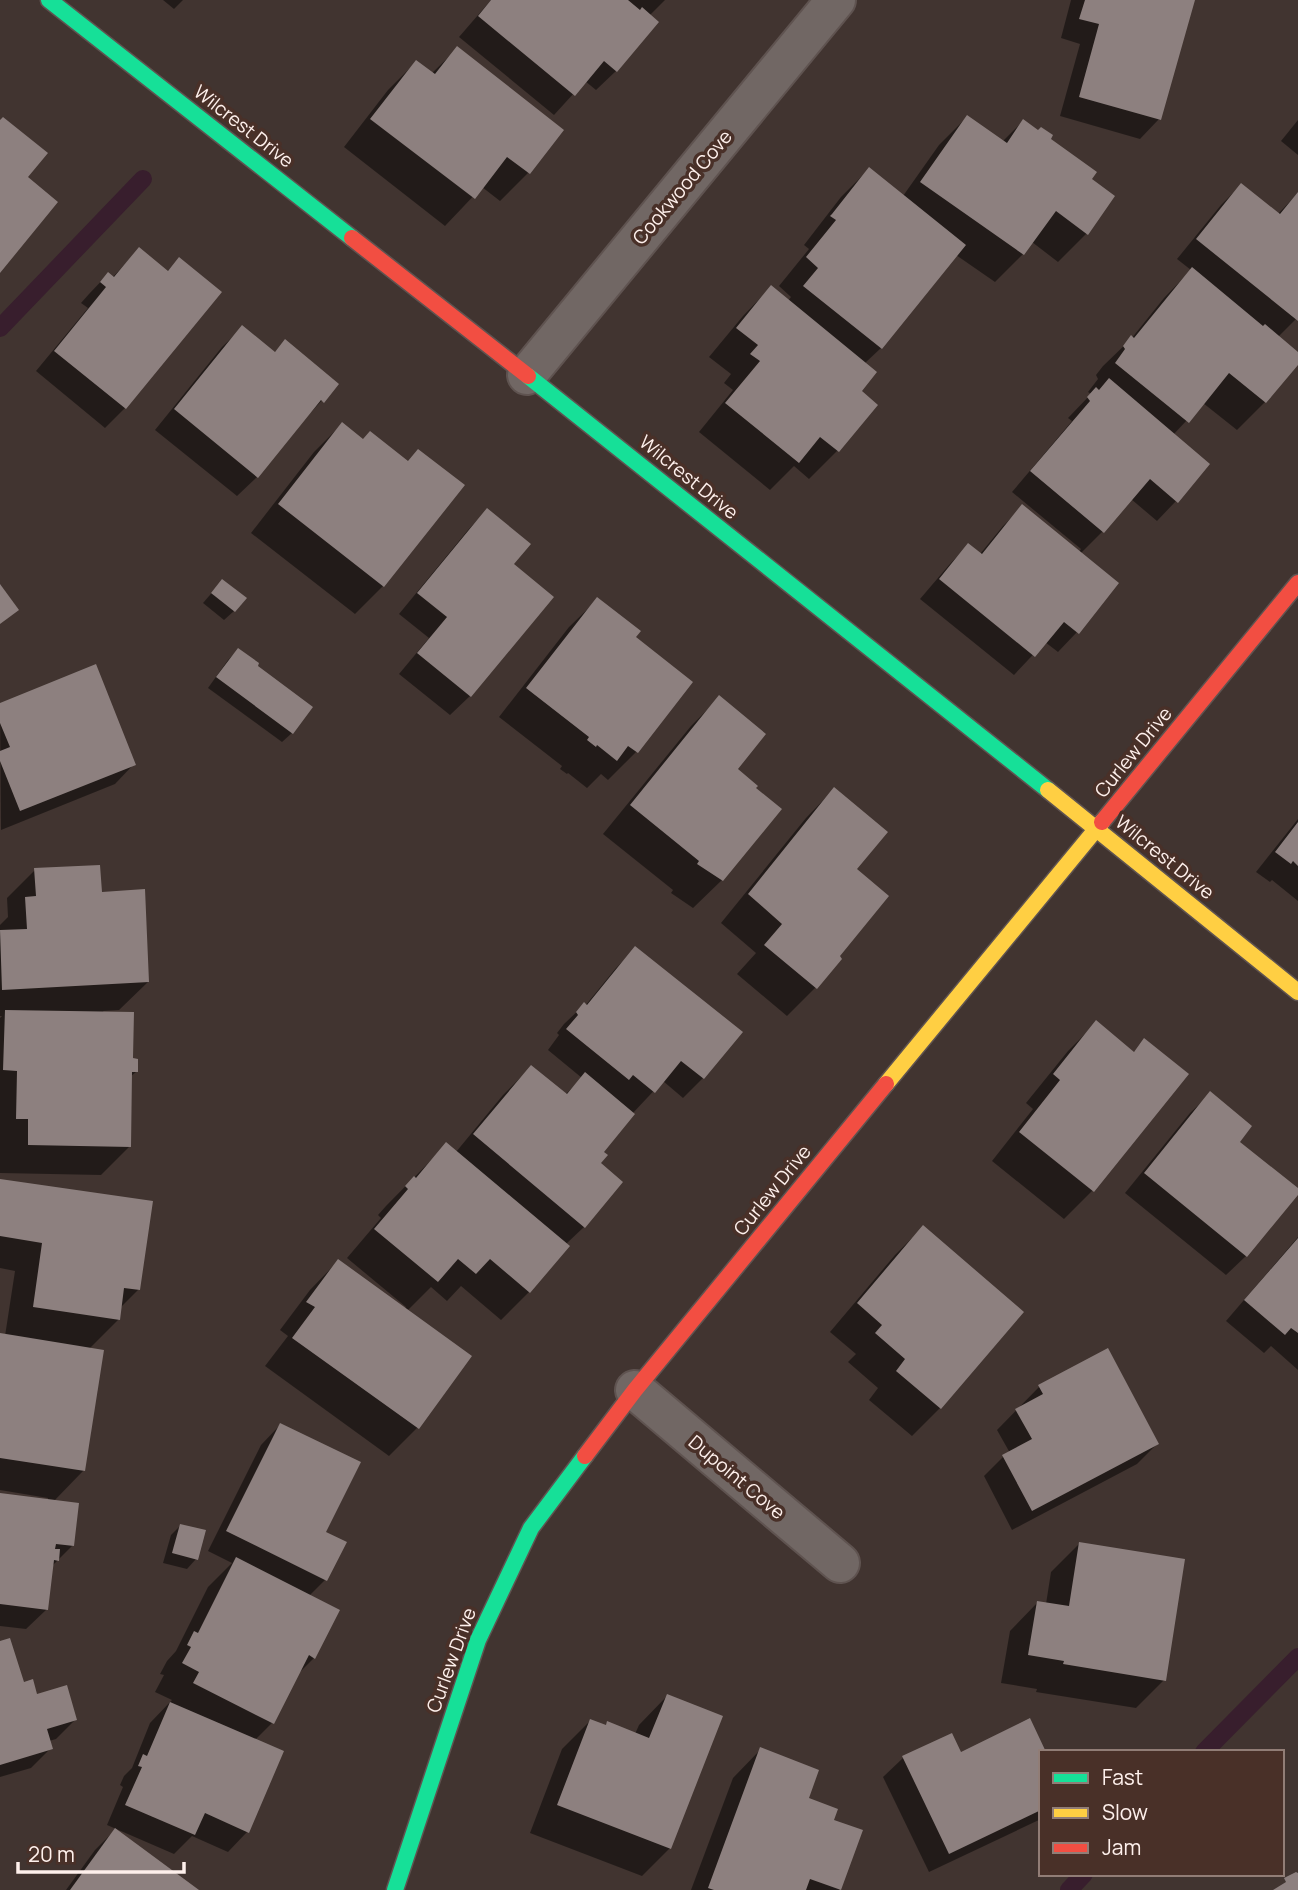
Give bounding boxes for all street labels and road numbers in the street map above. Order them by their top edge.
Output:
street label: Wilcrest Drive [189,79,299,173]
street label: Cookwood Cove [626,124,738,250]
street label: Wilcrest Drive [634,429,744,525]
street label: Curlew Drive [1088,701,1178,803]
street label: Wilcrest Drive [1110,809,1220,905]
street label: Curlew Drive [727,1139,817,1241]
street label: Dupoint Cove [683,1429,791,1525]
street label: Curlew Drive [420,1604,482,1716]

